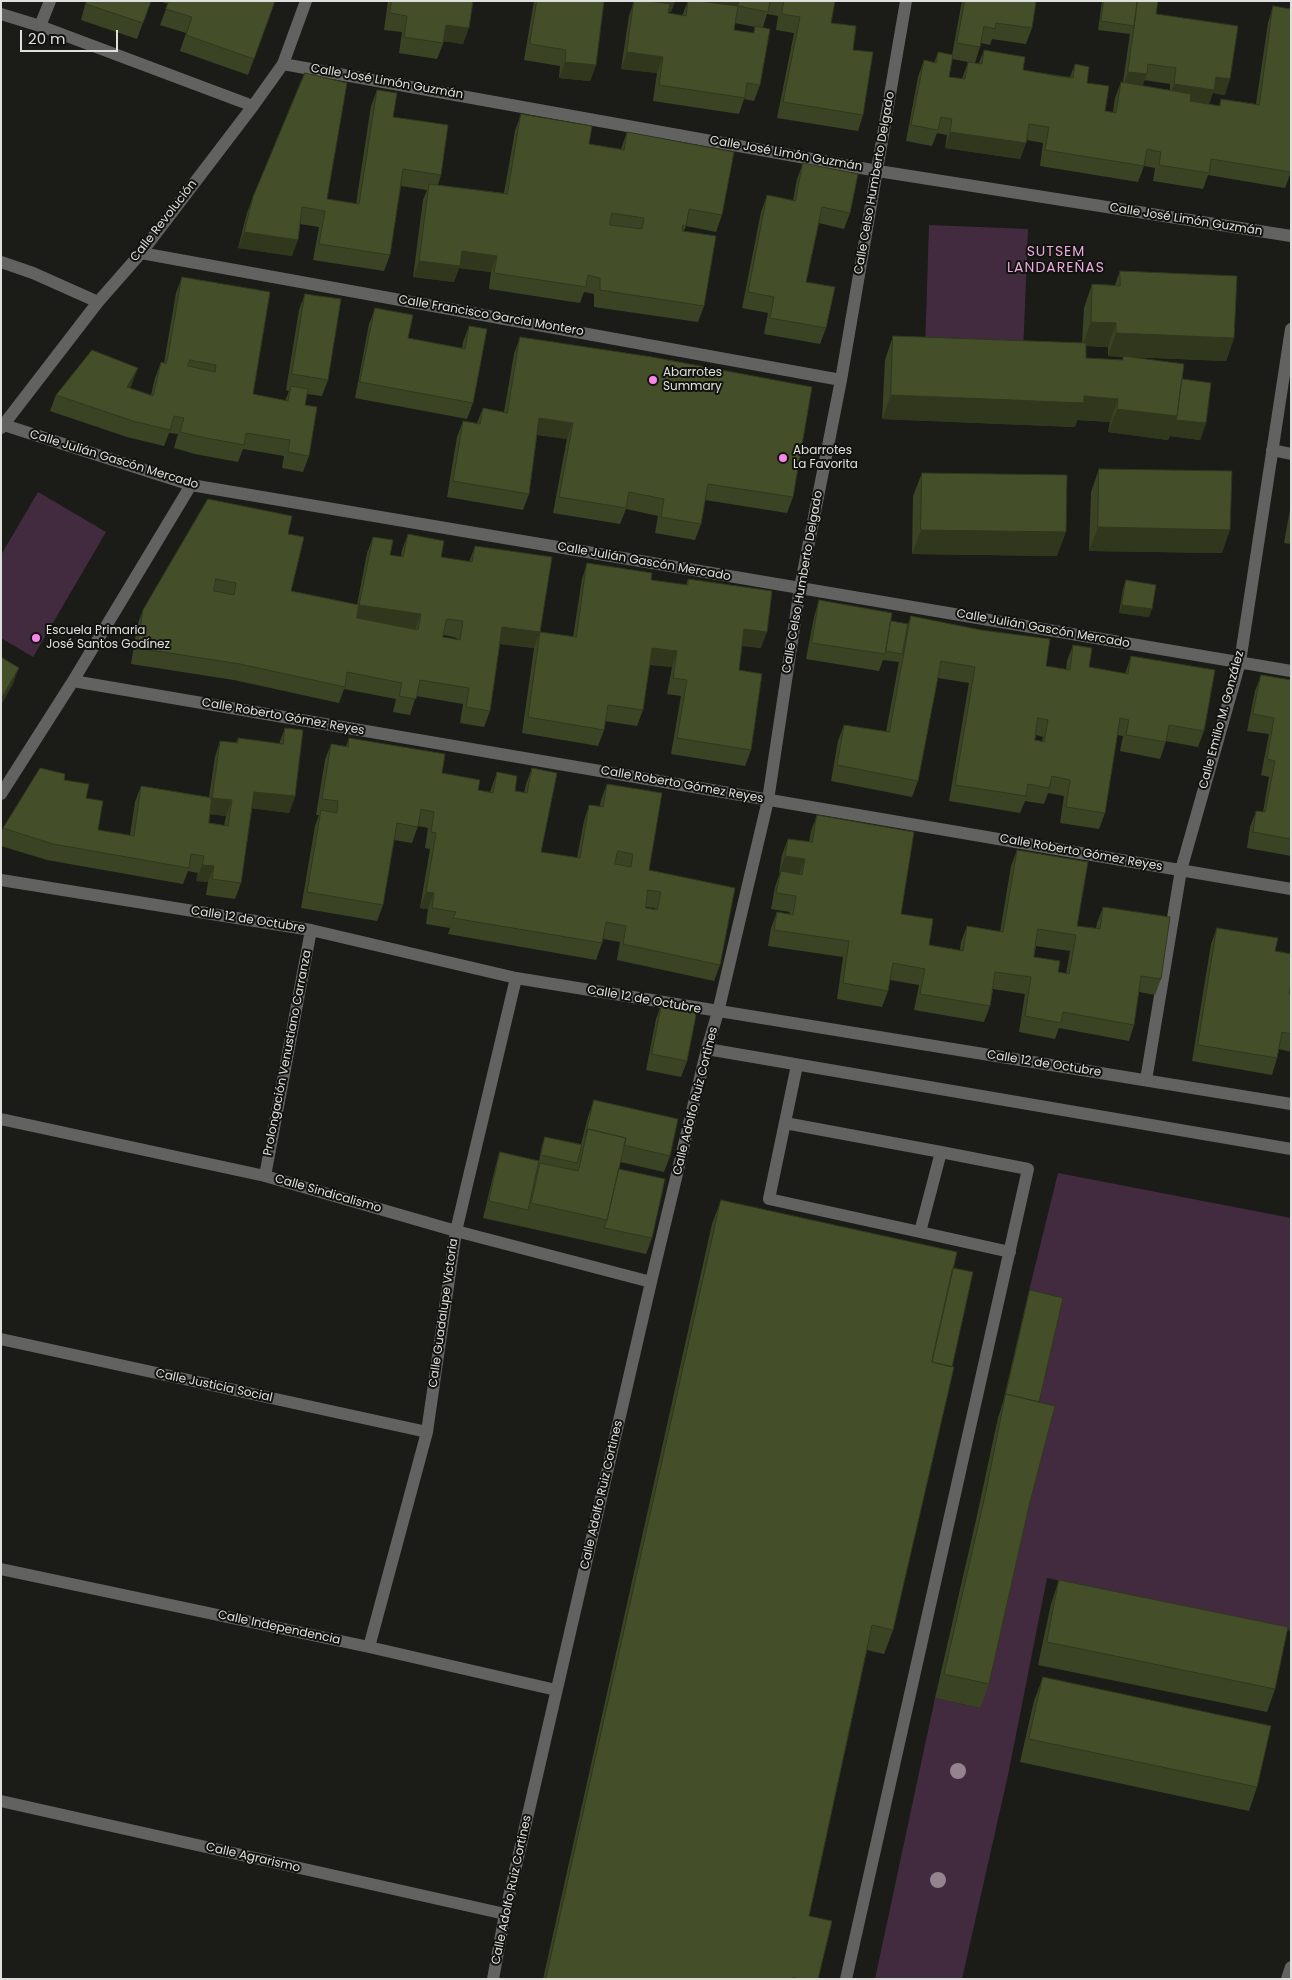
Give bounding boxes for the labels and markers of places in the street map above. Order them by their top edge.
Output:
place label: Abarrotes Summary [663,366,722,394]
marker: Abarrotes Summary [647,374,659,386]
place label: Abarrotes La Favorita [793,444,858,472]
marker: Abarrotes La Favorita [777,452,789,464]
place label: Escuela Primaria José Santos Godínez [46,624,170,652]
marker: Escuela Primaria José Santos Godínez [30,632,42,644]

